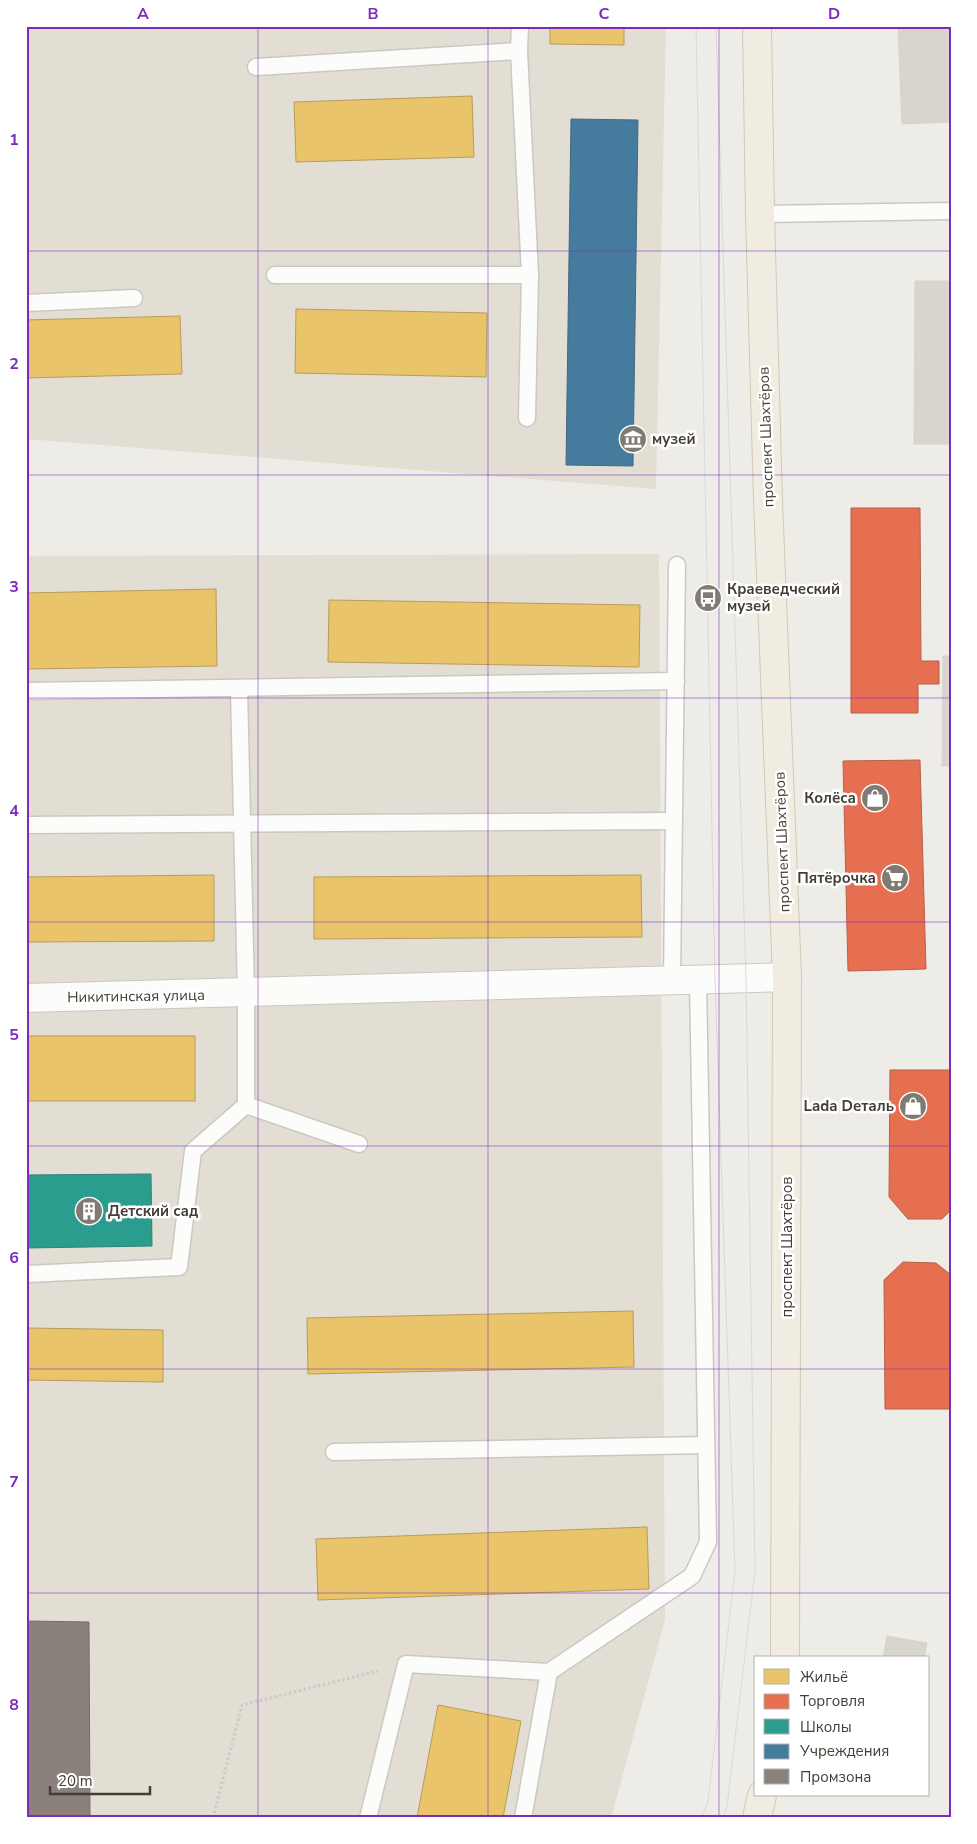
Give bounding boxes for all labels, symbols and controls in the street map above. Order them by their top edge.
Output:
text: A [137,3,149,25]
text: B [367,3,379,25]
text: C [599,3,610,25]
text: D [828,3,840,25]
text: 1 [9,129,19,151]
text: 2 [9,353,19,375]
street label: проспект Шахтёров [754,366,778,508]
museum icon: музей [618,424,648,454]
place label: музей [652,429,696,449]
text: 3 [9,576,19,598]
place label: Краеведческий музей [727,579,840,616]
bus stop icon: Краеведческий музей [693,583,723,613]
street label: проспект Шахтёров [770,771,794,913]
shop icon: Колёса [860,783,890,813]
place label: Колёса [804,788,856,808]
text: 4 [9,800,19,822]
supermarket icon: Пятёрочка [880,863,910,893]
place label: Пятёрочка [797,868,876,888]
street label: Никитинская улица [67,985,205,1007]
text: 5 [9,1024,19,1046]
shop icon: Lada Dеталь [898,1091,928,1121]
place label: Lada Dеталь [804,1096,894,1116]
street label: проспект Шахтёров [777,1177,797,1317]
building icon: Детский сад [74,1196,104,1226]
place label: Детский сад [108,1201,198,1221]
text: 6 [9,1247,19,1269]
text: 7 [9,1471,19,1493]
legend [754,1656,930,1796]
text: Жильё [800,1667,848,1687]
text: Торговля [800,1691,865,1711]
text: 8 [9,1694,19,1716]
text: Школы [800,1717,852,1737]
text: Учреждения [799,1741,889,1761]
scale bar [50,1764,150,1796]
text: Промзона [800,1767,871,1787]
text: 20 m [58,1771,93,1791]

